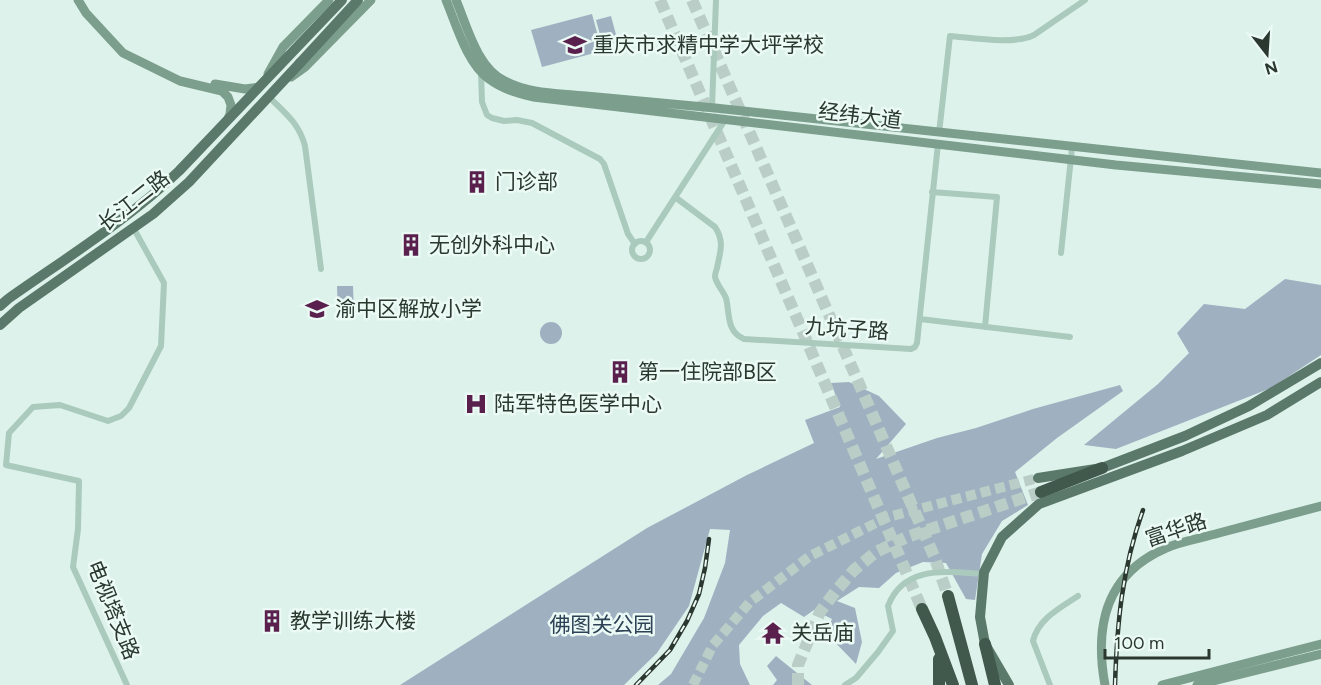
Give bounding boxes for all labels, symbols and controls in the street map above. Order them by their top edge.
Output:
north arrow [1237,24,1297,84]
school or university icon: 重庆市求精中学大坪学校 [562,32,588,58]
place label: 重庆市求精中学大坪学校 [593,32,824,57]
text: N [1263,57,1280,79]
street label: 经纬大道 [817,98,903,133]
street label: 长江二路 [93,165,174,236]
building icon: 门诊部 [464,169,490,195]
place label: 门诊部 [495,169,558,194]
building icon: 无创外科中心 [398,232,424,258]
place label: 无创外科中心 [429,232,555,257]
school or university icon: 渝中区解放小学 [304,296,330,322]
place label: 渝中区解放小学 [335,296,482,321]
street label: 九坑子路 [804,313,890,344]
building icon: 第一住院部B区 [607,359,633,385]
place label: 第一住院部B区 [638,359,777,384]
hospital icon: 陆军特色医学中心 [463,391,489,417]
place label: 陆军特色医学中心 [494,391,662,416]
street label: 富华路 [1142,507,1210,552]
street label: 电视塔支路 [82,556,145,663]
building icon: 教学训练大楼 [259,608,285,634]
place label: 教学训练大楼 [290,608,416,633]
park label: 佛图关公园 [550,612,655,637]
temple icon: 关岳庙 [760,620,786,646]
place label: 关岳庙 [791,620,854,645]
scale bar [1105,622,1208,660]
text: 100 m [1114,632,1164,654]

